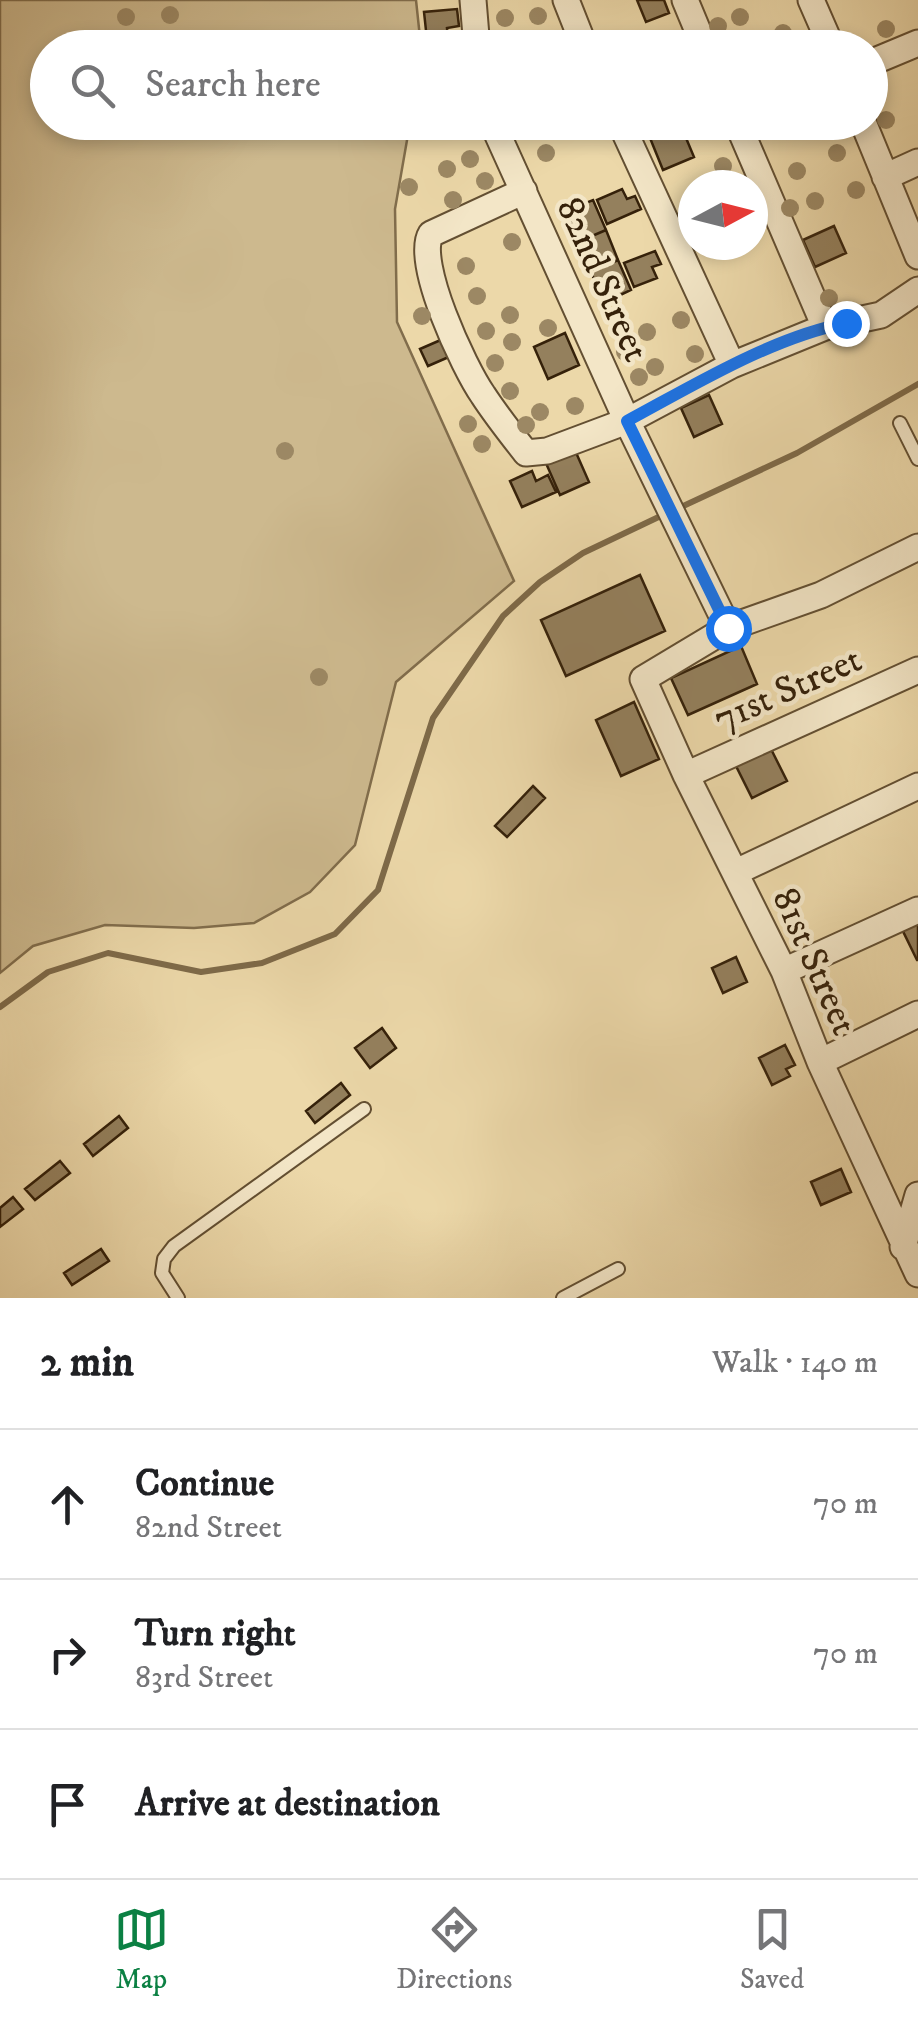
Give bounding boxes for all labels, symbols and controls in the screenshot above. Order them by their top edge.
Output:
search box [30,30,888,140]
icon: search [65,58,120,113]
text: Search here [145,61,321,109]
north arrow [678,170,768,260]
street label: 82nd Street [545,190,660,369]
route end [824,301,870,347]
route start [706,606,752,652]
street label: 71st Street [706,636,869,744]
street label: 81st Street [761,881,868,1043]
text: 2 min [40,1337,134,1389]
text: Walk · 140 m [712,1343,878,1383]
text: Continue [135,1460,274,1508]
icon: ahead [40,1477,95,1532]
text: 70 m [813,1484,878,1524]
text: 82nd Street [135,1508,282,1548]
text: Turn right [135,1610,296,1658]
icon: right [40,1627,95,1682]
text: 70 m [813,1634,878,1674]
text: 83rd Street [135,1658,273,1698]
icon: arrive [40,1777,95,1832]
text: Arrive at destination [135,1780,440,1828]
tab: Map [114,1902,169,1997]
tab: Directions [396,1902,512,1997]
tab: Saved [740,1902,804,1997]

